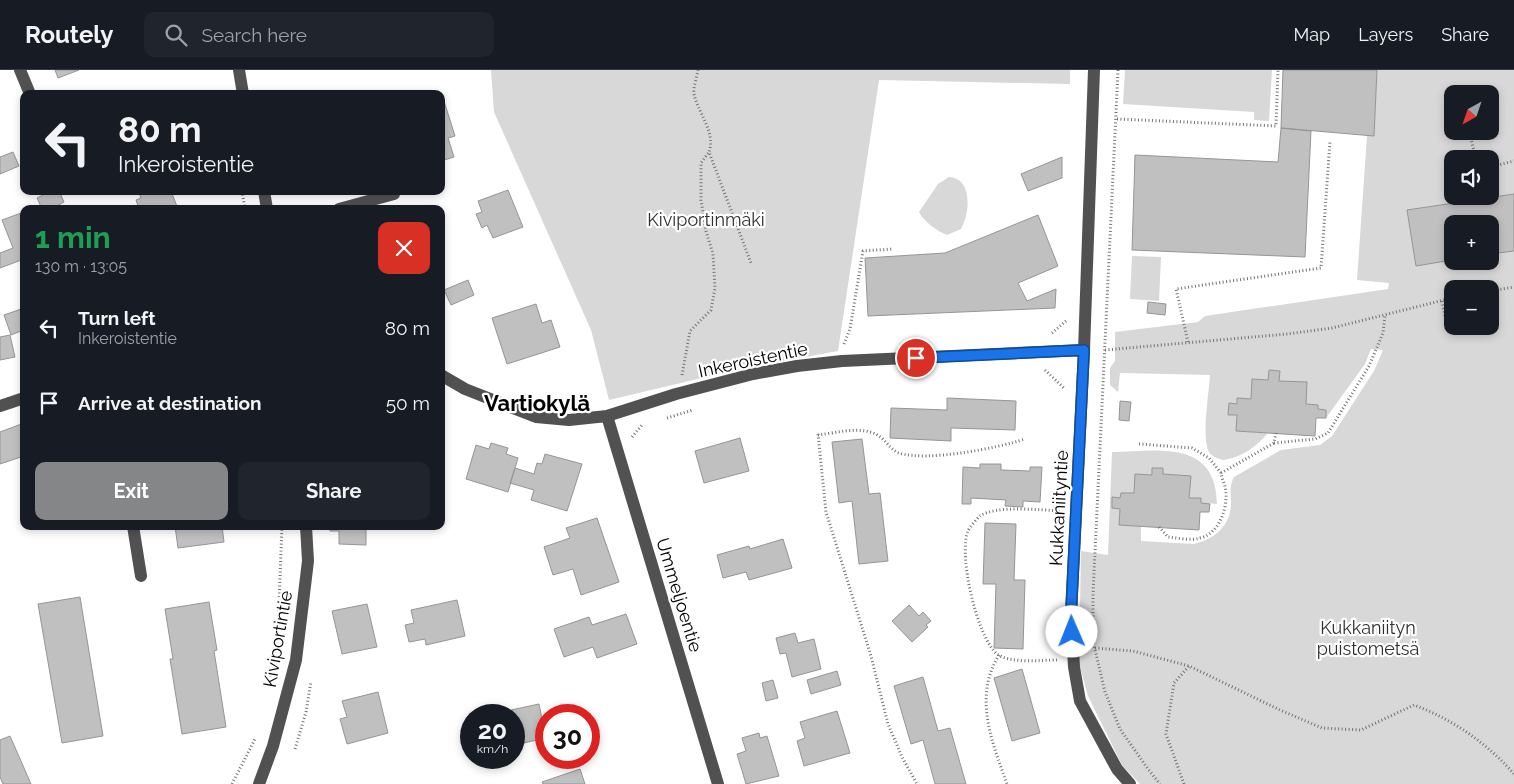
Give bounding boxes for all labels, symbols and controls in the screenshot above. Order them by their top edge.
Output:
search box [144,12,494,57]
text: Routely [25,20,114,49]
icon: search [162,21,190,49]
text: Search here [202,24,307,46]
text: Map [1294,24,1330,45]
text: Layers [1358,24,1413,45]
text: Share [1441,24,1489,45]
north arrow [1444,85,1499,140]
map controls [1444,85,1499,335]
text: 80 m [118,109,202,150]
icon: left [35,110,100,175]
button: sound [1444,150,1499,205]
text: Inkeroistentie [118,151,254,177]
park label: Kiviportinmäki [647,209,765,230]
button: + [1444,215,1499,270]
text: 1 min [35,220,111,255]
button: close [378,222,430,274]
text: 130 m · 13:05 [35,257,127,276]
button: − [1444,280,1499,335]
text: Turn left [78,307,155,329]
icon: left [35,314,63,342]
text: 80 m [385,317,430,339]
text: Inkeroistentie [78,329,177,348]
pin [895,337,937,379]
street label: Inkeroistentie [696,338,810,381]
icon: arrive [902,344,930,372]
icon: arrive [35,389,63,417]
district label: Vartiokylä [484,390,590,416]
text: Arrive at destination [78,392,262,414]
text: 50 m [386,392,430,414]
street label: Kukkaniityntie [1045,449,1072,566]
button: Exit [35,462,228,520]
button: Share [238,462,430,520]
street label: Ummeljoentie [652,535,707,655]
street label: Kiviportintie [259,588,296,689]
position arrow [1045,605,1097,657]
park label: Kukkaniityn puistometsä [1317,617,1419,659]
speed limit sign: 30 [535,704,600,769]
text: 20 [478,715,507,745]
text: km/h [477,742,508,756]

